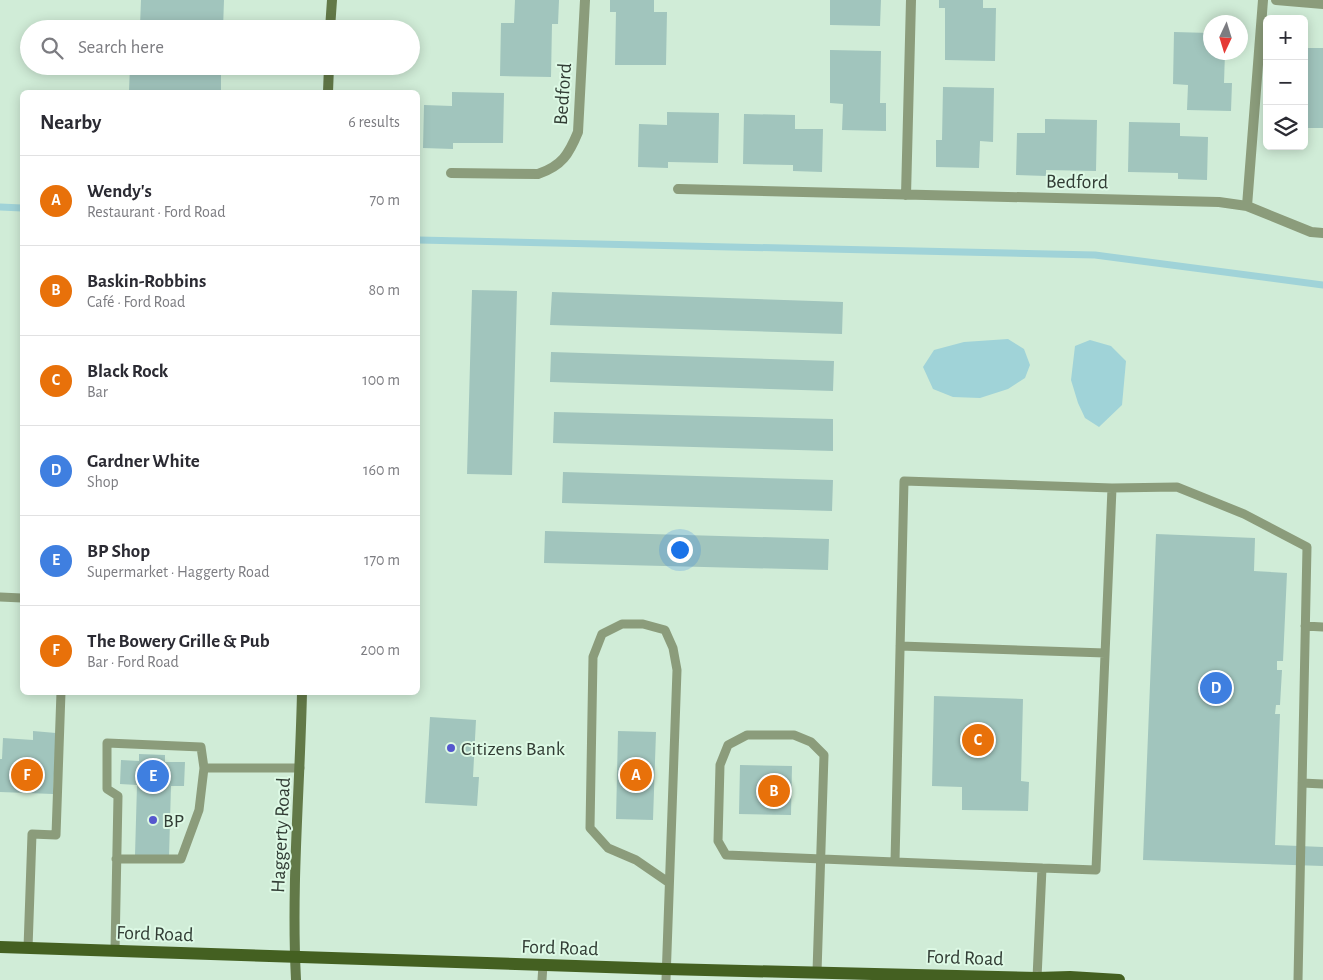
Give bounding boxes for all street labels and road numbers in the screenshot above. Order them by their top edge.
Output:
street label: Bedford [551,62,575,126]
street label: Bedford [1046,171,1108,193]
street label: Haggerty Road [268,777,294,893]
street label: Ford Road [116,923,194,945]
street label: Ford Road [521,937,599,959]
street label: Ford Road [926,947,1004,969]

